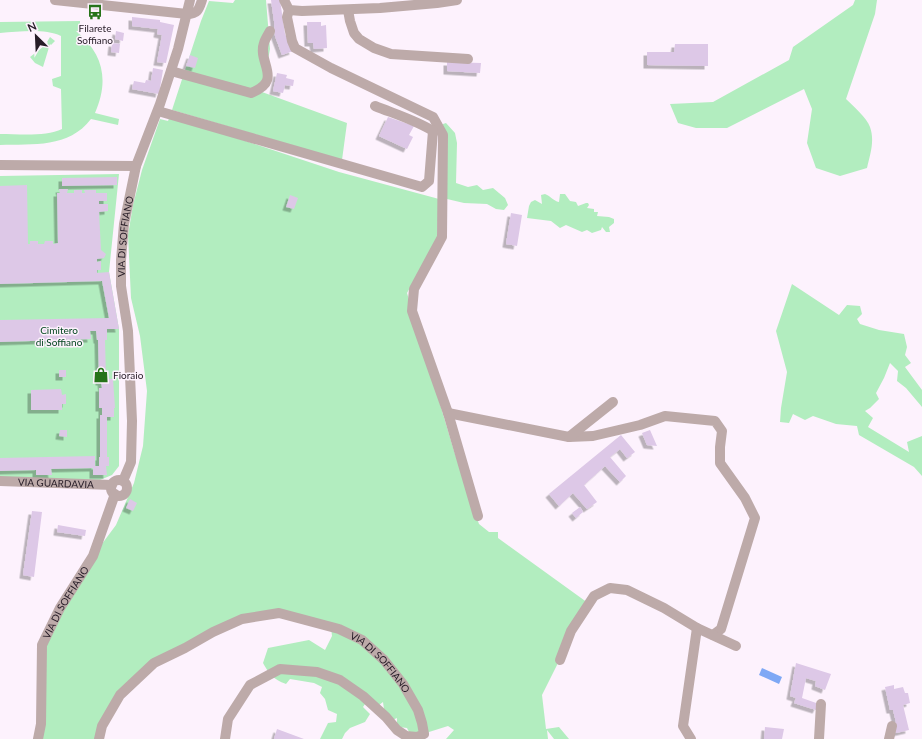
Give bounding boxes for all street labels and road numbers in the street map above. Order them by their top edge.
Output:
street label: VIA DI SOFFIANO [115,195,136,277]
street label: VIA GUARDAVIA [18,476,94,490]
street label: VIA DI SOFFIANO [40,564,91,641]
street label: VIA DI SOFFIANO [348,629,413,695]

